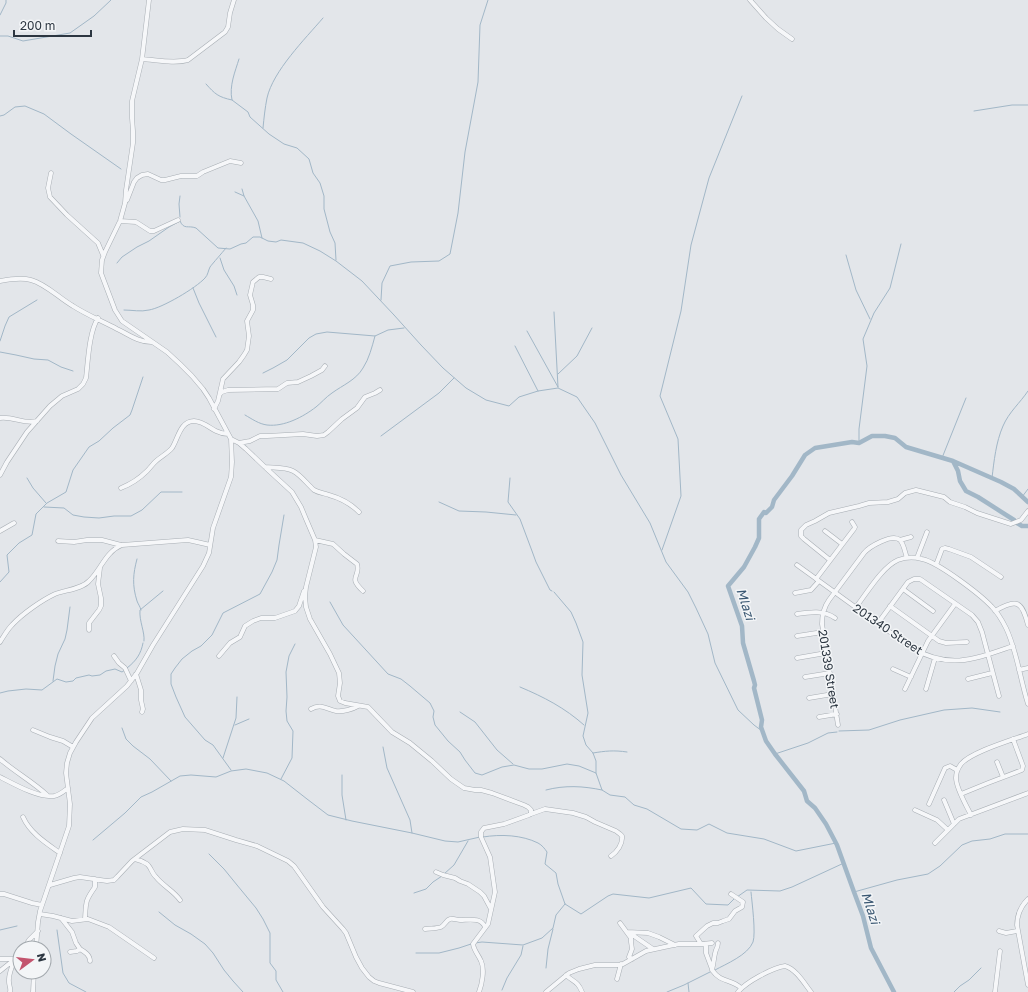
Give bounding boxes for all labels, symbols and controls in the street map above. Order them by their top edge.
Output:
scale bar [14,12,91,38]
text: 200 m [20,18,55,33]
water label: Mlazi [733,586,759,624]
street label: 201340 Street [850,600,926,658]
street label: 201339 Street [815,628,843,710]
water label: Mlazi [858,890,884,928]
north arrow [12,940,52,980]
text: N [35,952,50,963]

